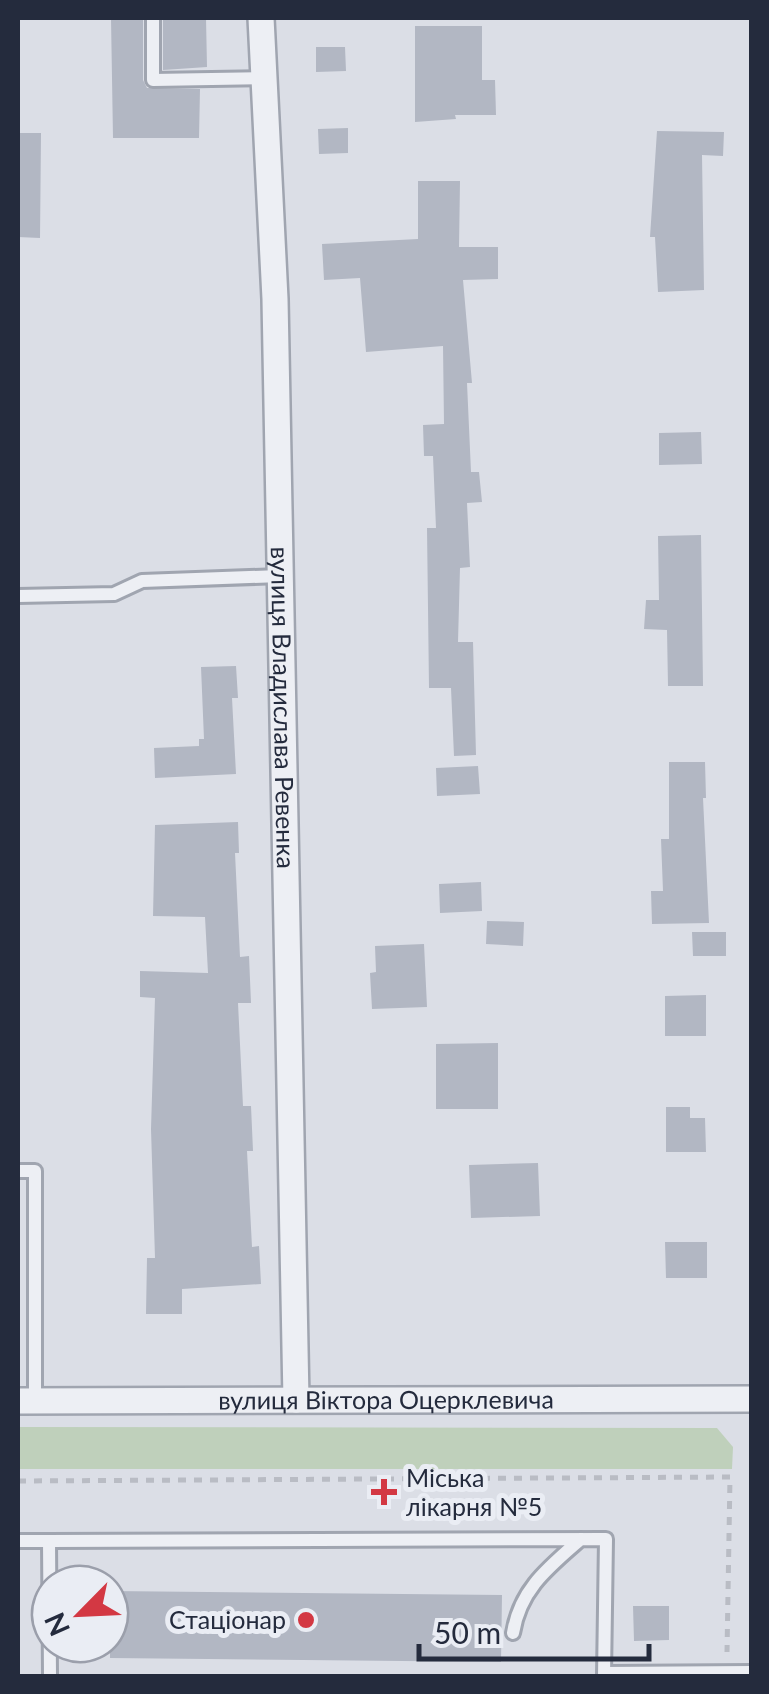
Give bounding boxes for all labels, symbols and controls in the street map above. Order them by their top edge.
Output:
street label: вулиця Владислава Ревенка [266,546,302,869]
street label: вулиця Віктора Оцерклевича [218,1384,554,1414]
place label: Міська лікарня №5 [406,1462,542,1521]
marker: Міська лікарня №5 [371,1479,397,1505]
north arrow [30,1564,130,1664]
scale bar [419,1599,649,1661]
place label: Стаціонар [169,1604,286,1634]
text: N [36,1608,76,1641]
marker: Стаціонар [295,1609,317,1631]
text: 50 m [434,1614,501,1650]

